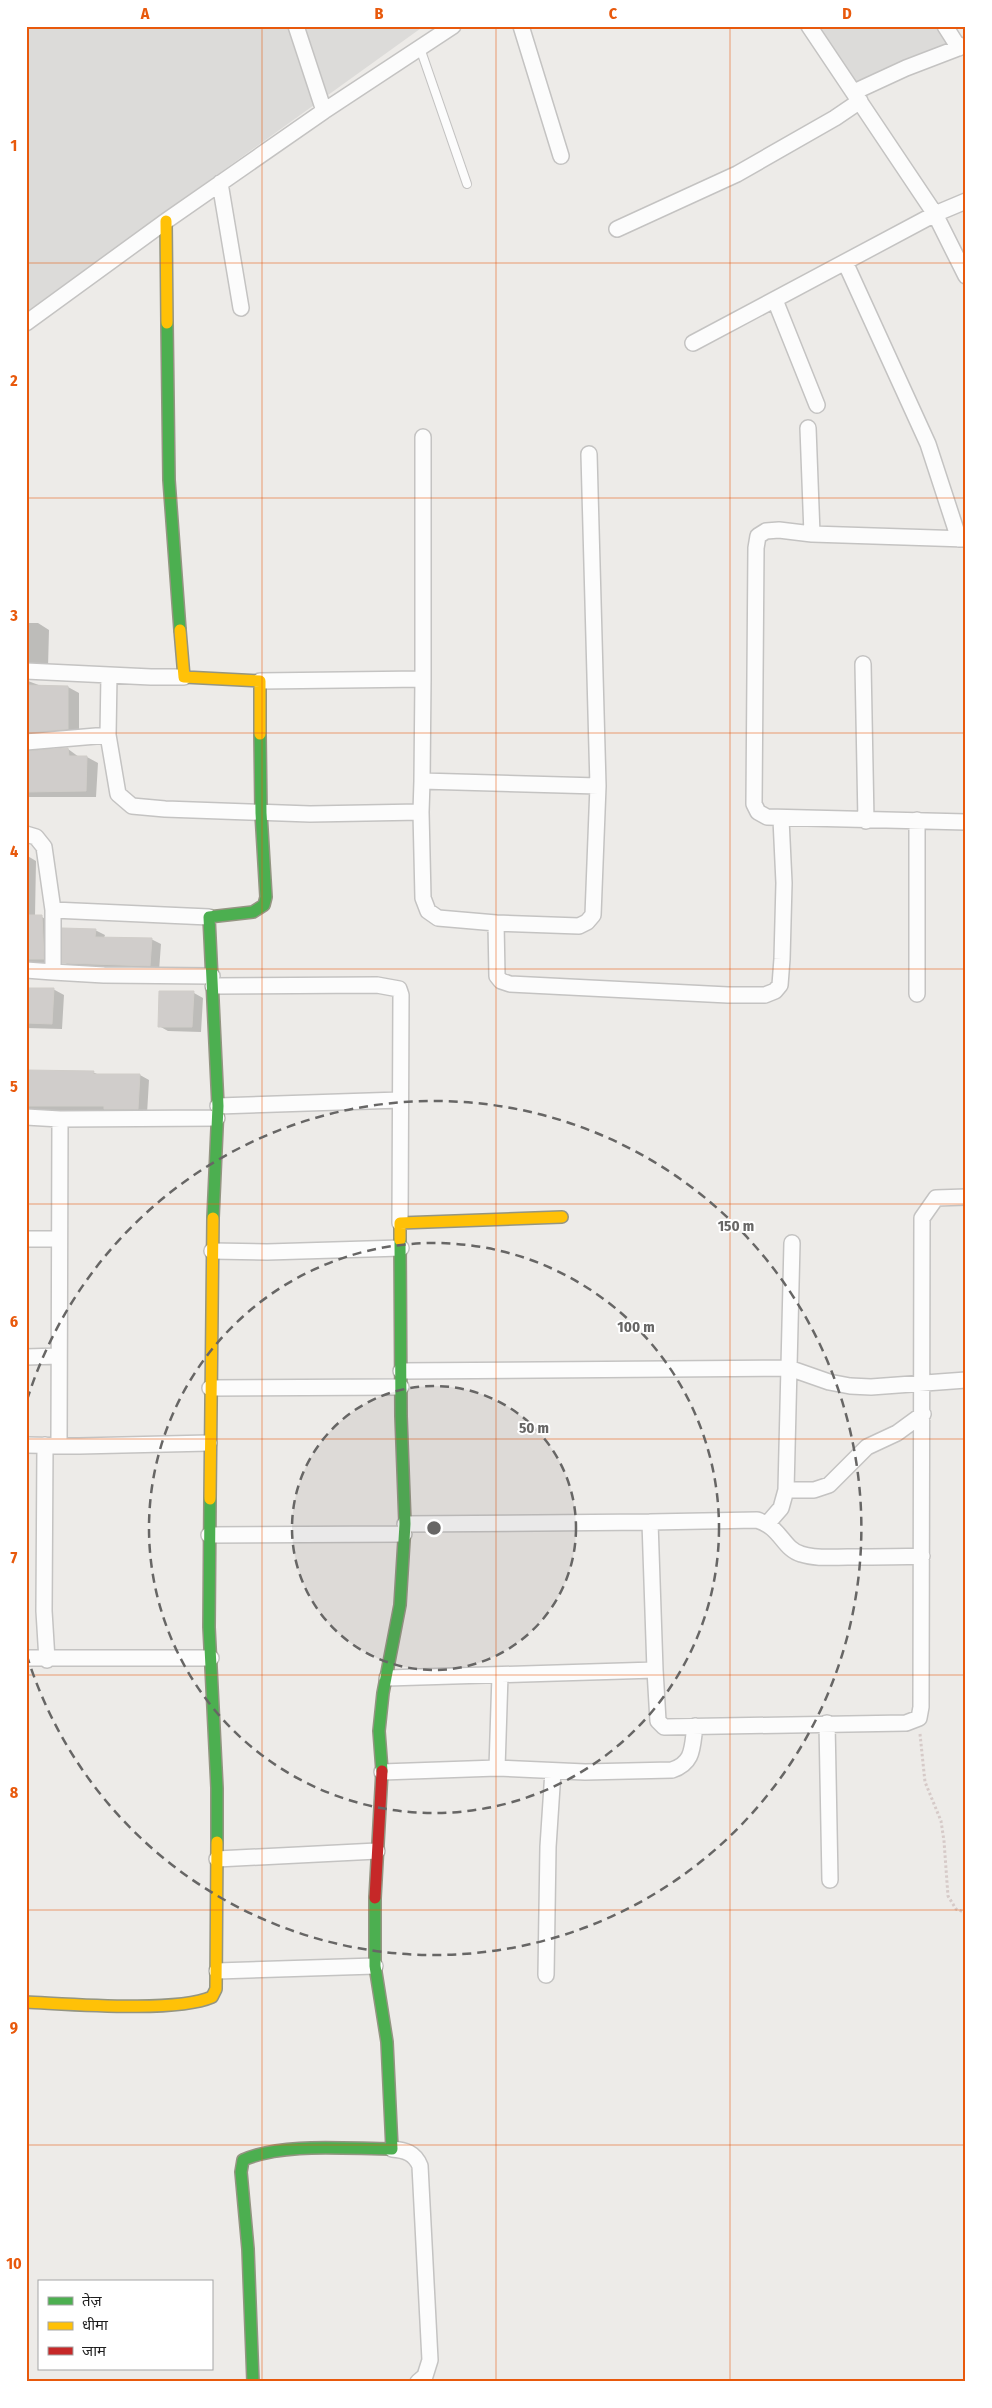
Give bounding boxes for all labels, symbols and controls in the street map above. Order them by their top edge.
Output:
text: A [140,4,150,23]
text: B [375,4,384,23]
text: C [609,4,618,23]
text: D [842,4,852,23]
text: 1 [11,136,17,155]
text: 2 [9,371,18,390]
text: 3 [9,606,18,625]
text: 4 [10,842,18,861]
text: 5 [10,1077,18,1096]
text: 150 m [718,1217,754,1235]
text: 6 [10,1312,18,1331]
text: 100 m [617,1318,655,1336]
text: 50 m [519,1419,549,1437]
centre of rings [425,1519,443,1537]
text: 7 [11,1548,18,1567]
text: 8 [10,1783,19,1802]
text: 9 [10,2018,18,2037]
text: 10 [6,2254,22,2273]
legend [38,2280,212,2370]
text: तेज़ [82,2292,103,2310]
text: धीमा [82,2316,109,2334]
text: जाम [82,2342,107,2360]

